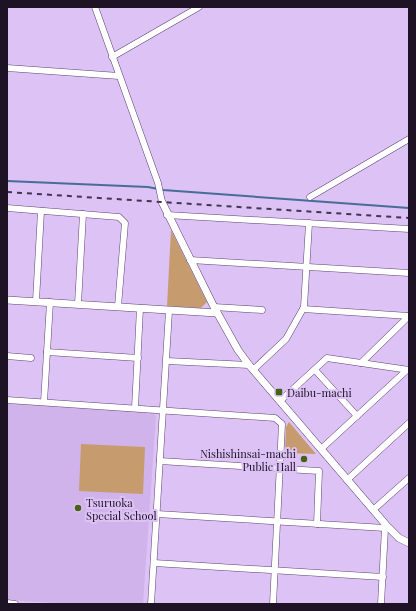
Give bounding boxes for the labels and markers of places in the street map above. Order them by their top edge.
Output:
place label: Daibu-machi [287,385,352,400]
marker: Daibu-machi [274,387,284,397]
place label: Nishishinsai-machi Public Hall [200,446,296,474]
marker: Nishishinsai-machi Public Hall [299,454,309,464]
place label: Tsuruoka Special School [86,495,157,523]
marker: Tsuruoka Special School [73,503,83,513]

